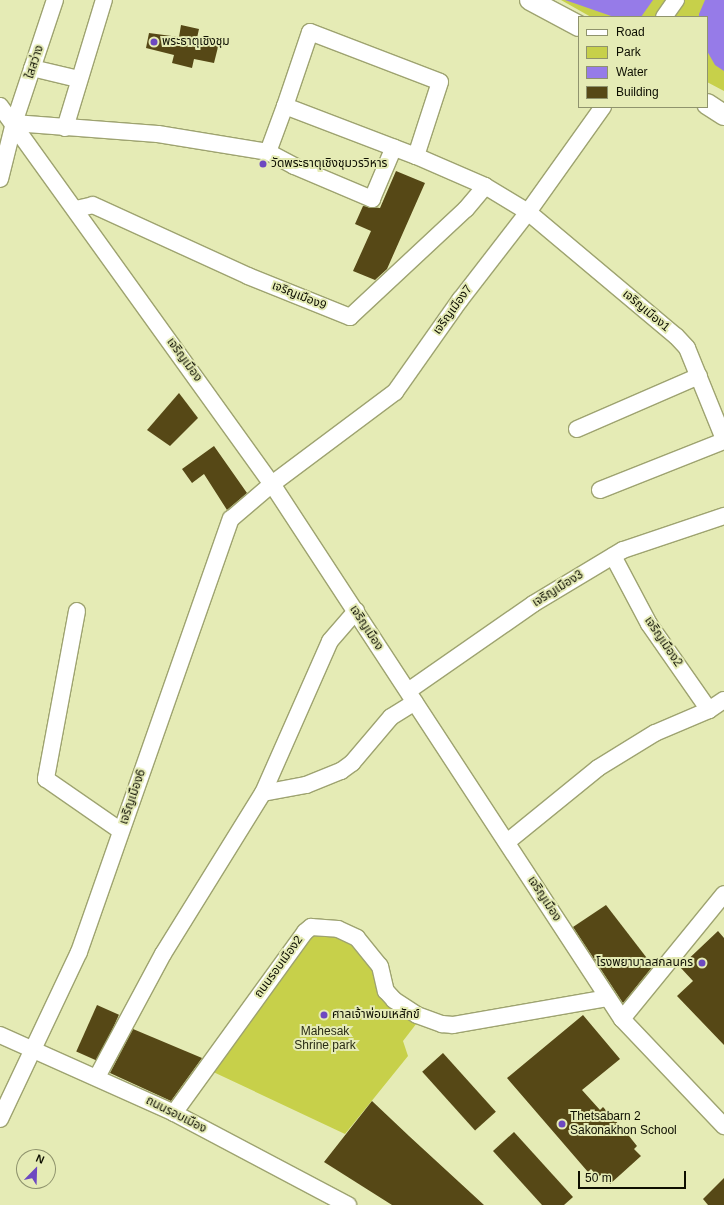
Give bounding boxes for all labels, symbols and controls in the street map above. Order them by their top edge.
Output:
legend [578,16,708,108]
text: Road [616,25,645,39]
place label: พระธาตุเชิงชุม [162,35,230,49]
marker: พระธาตุเชิงชุม [149,37,159,47]
street label: ใสสว่าง [23,43,47,81]
text: Park [616,45,641,59]
text: Water [616,65,648,79]
text: Building [616,85,659,99]
place label: วัดพระธาตุเชิงชุมวรวิหาร [271,157,387,171]
marker: วัดพระธาตุเชิงชุมวรวิหาร [258,159,268,169]
street label: เจริญเมือง9 [270,279,328,313]
street label: เจริญเมือง7 [430,283,476,337]
street label: เจริญเมือง1 [619,287,673,335]
street label: เจริญเมือง [163,335,205,385]
street label: เจริญเมือง3 [530,568,586,610]
street label: เจริญเมือง [346,603,386,653]
street label: เจริญเมือง2 [641,614,685,670]
street label: เจริญเมือง6 [117,768,149,826]
street label: เจริญเมือง [524,874,564,924]
street label: ถนนรอบเมือง2 [252,933,306,1001]
place label: โรงพยาบาลสกลนคร [596,956,693,970]
marker: โรงพยาบาลสกลนคร [696,957,708,969]
place label: ศาลเจ้าพ่อมเหสักข์ [332,1008,420,1022]
marker: ศาลเจ้าพ่อมเหสักข์ [319,1010,329,1020]
park label: Mahesak Shrine park [294,1025,356,1053]
street label: ถนนรอบเมือง [143,1094,209,1136]
place label: Thetsabarn 2 Sakonakhon School [570,1110,677,1138]
marker: Thetsabarn 2 Sakonakhon School [557,1119,567,1129]
north arrow [16,1149,56,1189]
text: N [34,1152,46,1166]
scale bar [580,1163,688,1189]
text: 50 m [585,1171,612,1185]

